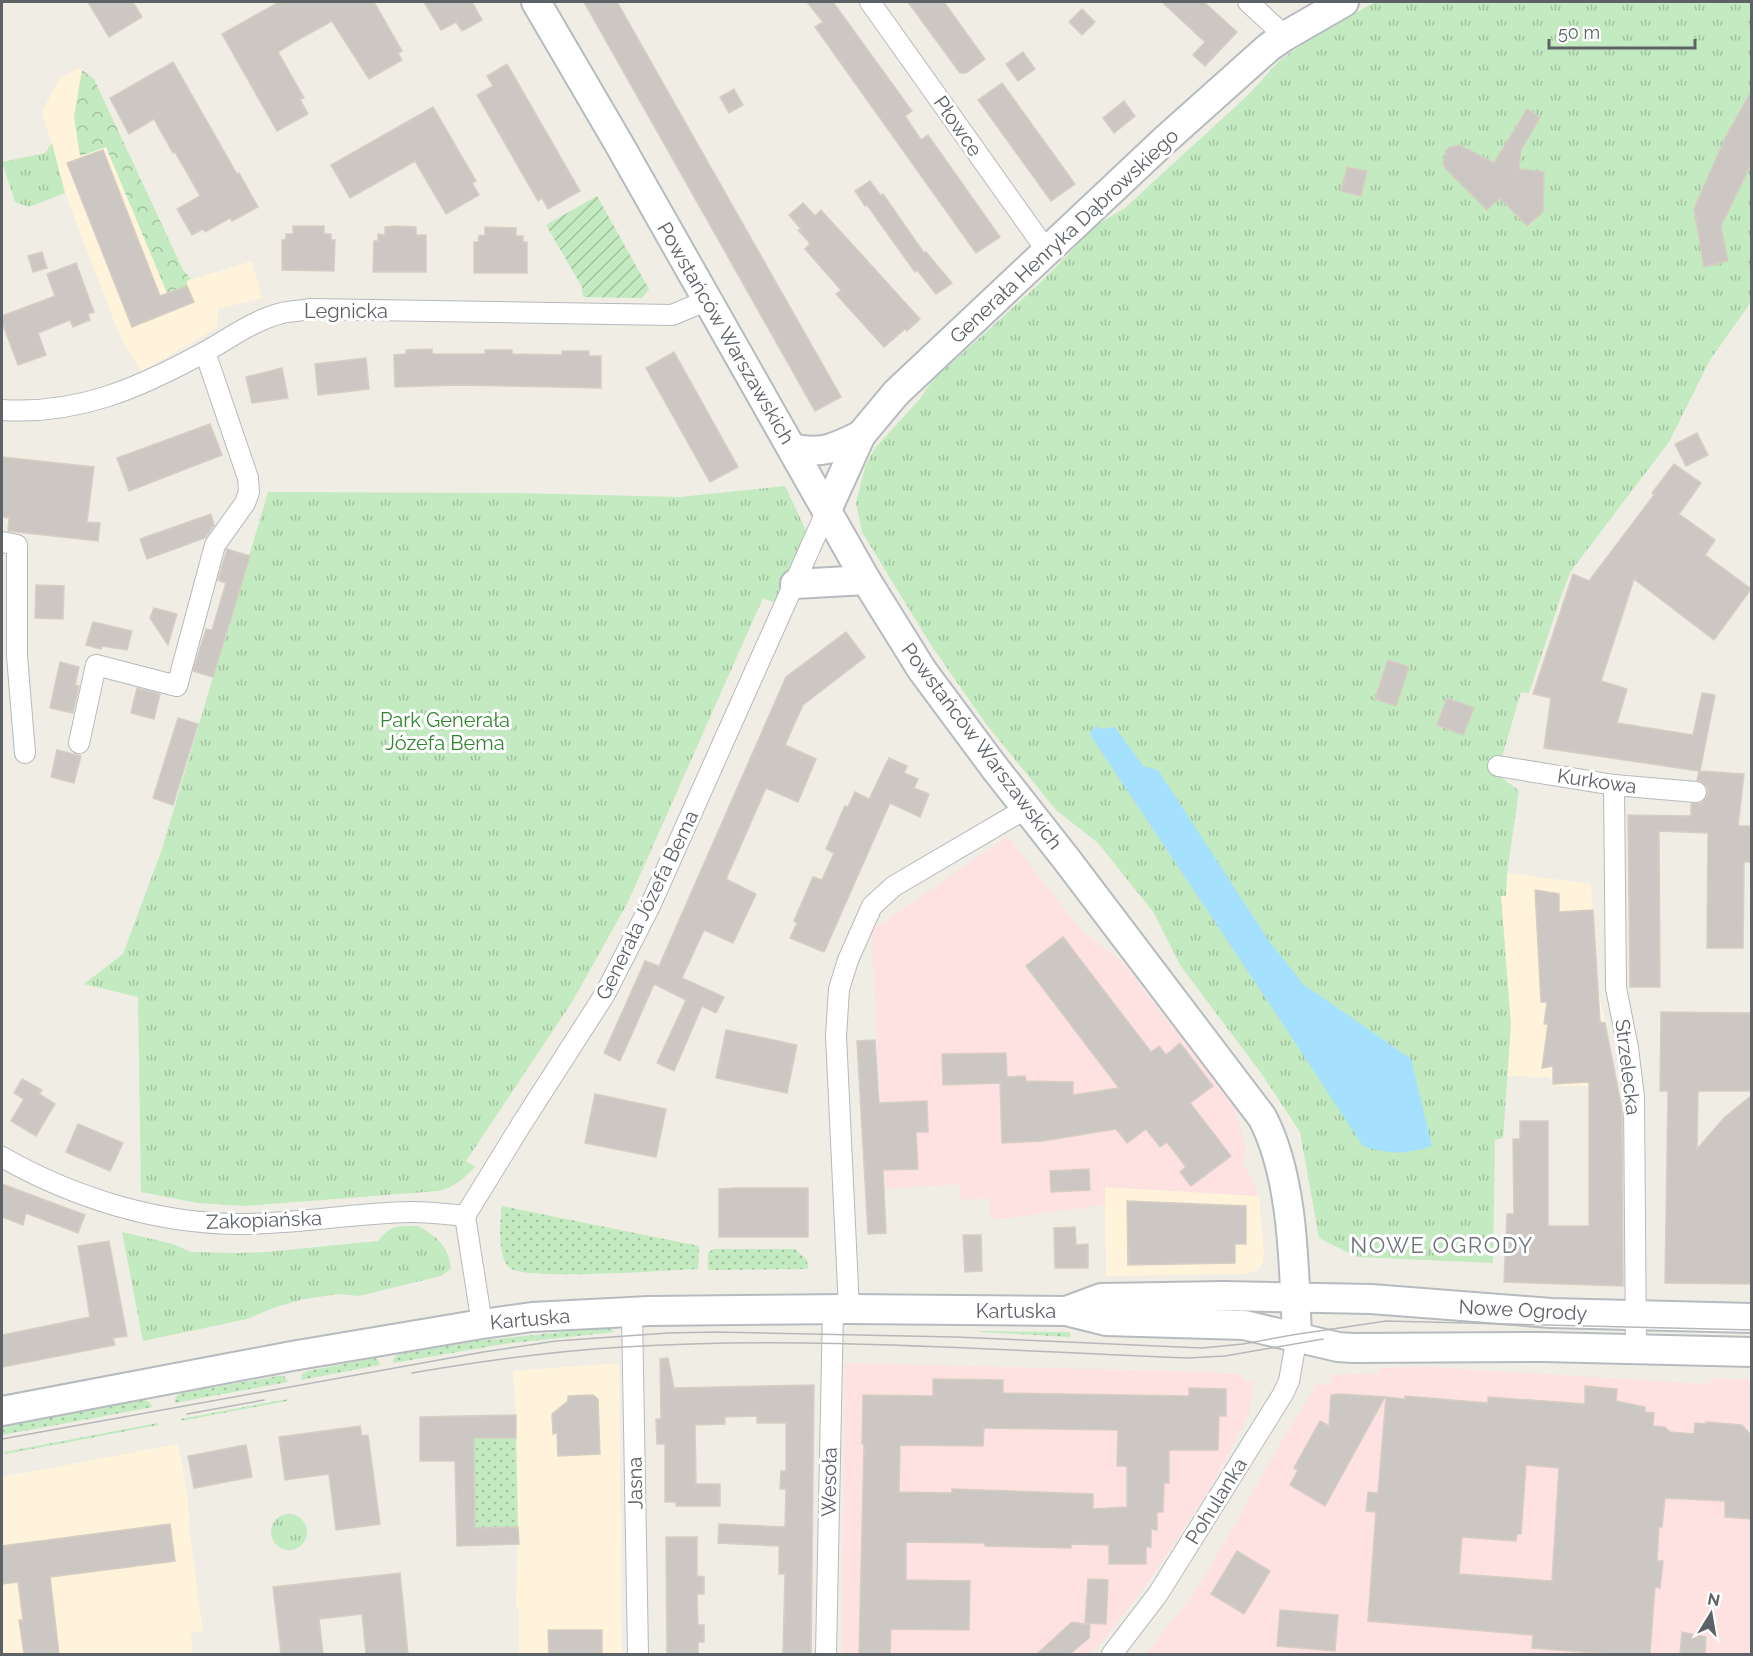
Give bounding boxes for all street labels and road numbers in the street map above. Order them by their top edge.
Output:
street label: Płowce [929,91,988,161]
street label: Generała Henryka Dąbrowskiego [945,124,1183,348]
street label: Powstańców Warszawskich [653,218,799,448]
street label: Legnicka [304,299,388,323]
street label: Powstańców Warszawskich [896,638,1068,854]
street label: Kurkowa [1556,764,1638,798]
street label: Generała Józefa Bema [591,806,703,1004]
street label: Strzelecka [1610,1018,1646,1116]
street label: Zakopiańska [206,1206,322,1234]
street label: Nowe Ogrody [1458,1295,1588,1325]
street label: Kartuska [976,1299,1056,1323]
street label: Kartuska [489,1304,571,1334]
street label: Wesoła [816,1447,842,1517]
street label: Pohulanka [1180,1453,1252,1549]
street label: Jasna [623,1457,647,1509]

